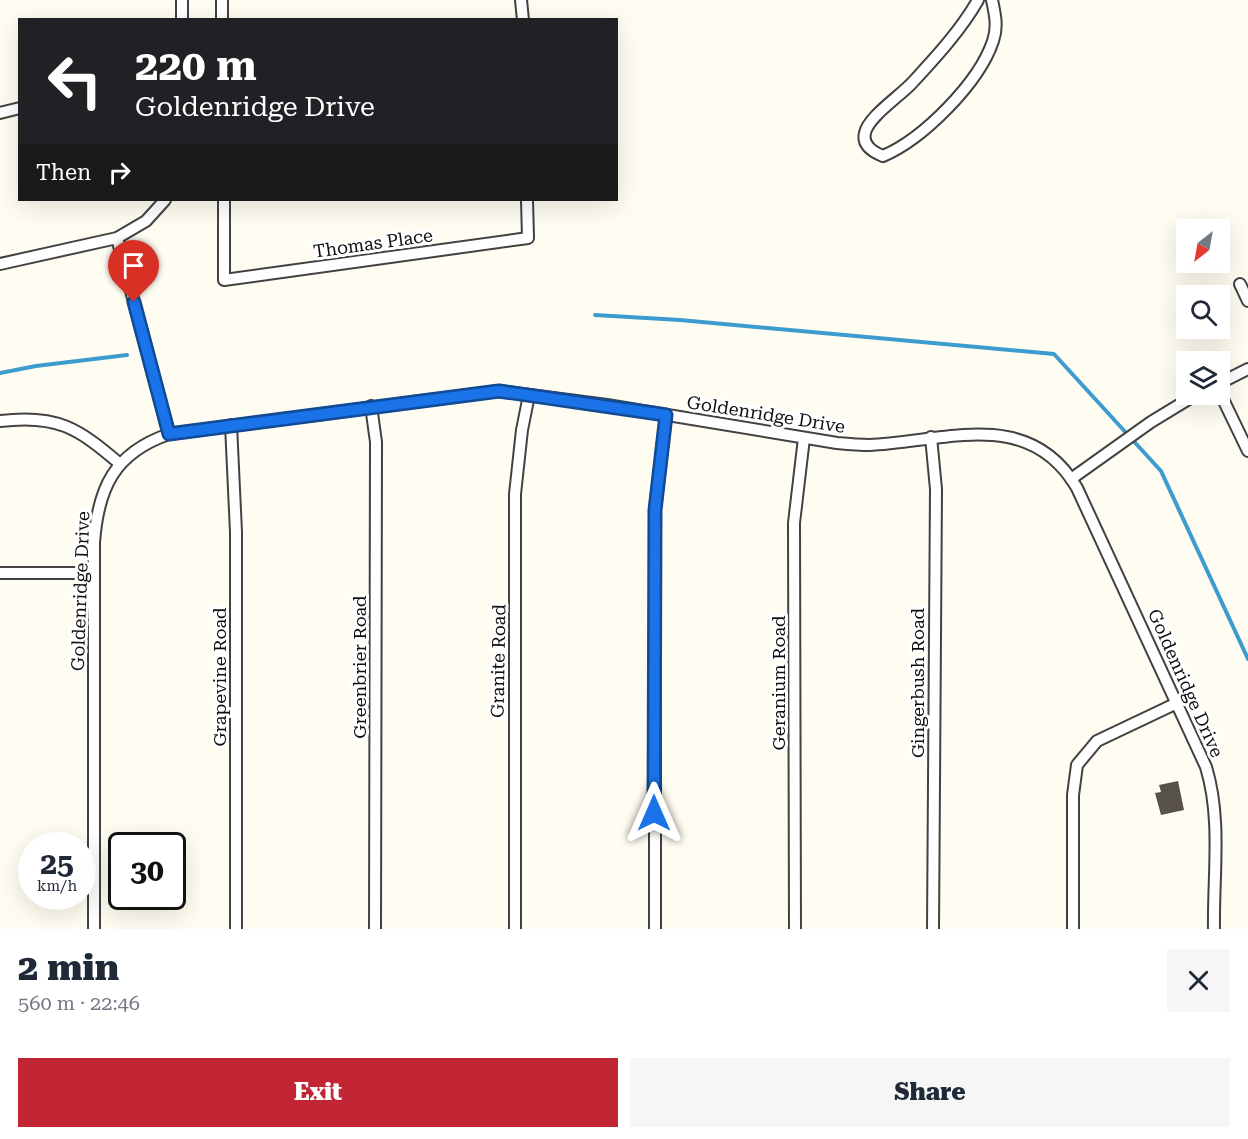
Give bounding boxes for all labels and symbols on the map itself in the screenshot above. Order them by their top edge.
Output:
north arrow [1176,219,1230,273]
street label: Thomas Place [312,224,434,262]
pin [108,240,159,302]
street label: Goldenridge Drive [685,391,847,437]
street label: Goldenridge Drive [67,511,93,671]
street label: Greenbrier Road [349,595,370,739]
street label: Granite Road [487,604,509,718]
street label: Goldenridge Drive [1144,606,1228,760]
street label: Grapevine Road [209,607,230,746]
street label: Gingerbush Road [907,607,928,758]
street label: Geranium Road [768,615,789,751]
position arrow [622,781,686,845]
speed limit sign: 30 [108,832,186,910]

